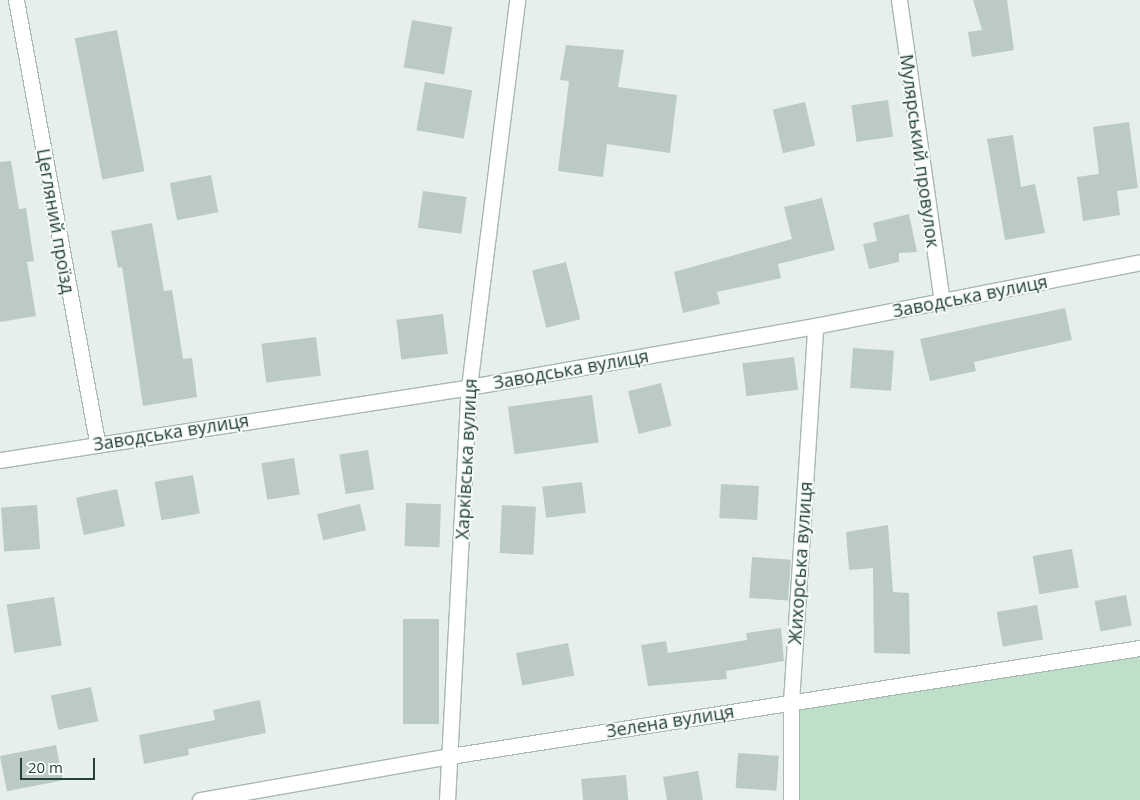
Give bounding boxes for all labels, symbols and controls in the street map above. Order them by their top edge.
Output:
street label: Мулярський провулок [896,53,944,249]
street label: Цегляний проїзд [33,147,79,295]
street label: Заводська вулиця [891,270,1049,322]
street label: Заводська вулиця [492,345,650,393]
street label: Харківська вулиця [451,378,481,540]
street label: Заводська вулиця [92,409,250,455]
street label: Жихорська вулиця [784,481,816,645]
street label: Зелена вулиця [604,700,736,742]
scale bar [22,748,98,780]
text: 20 m [28,757,63,777]

